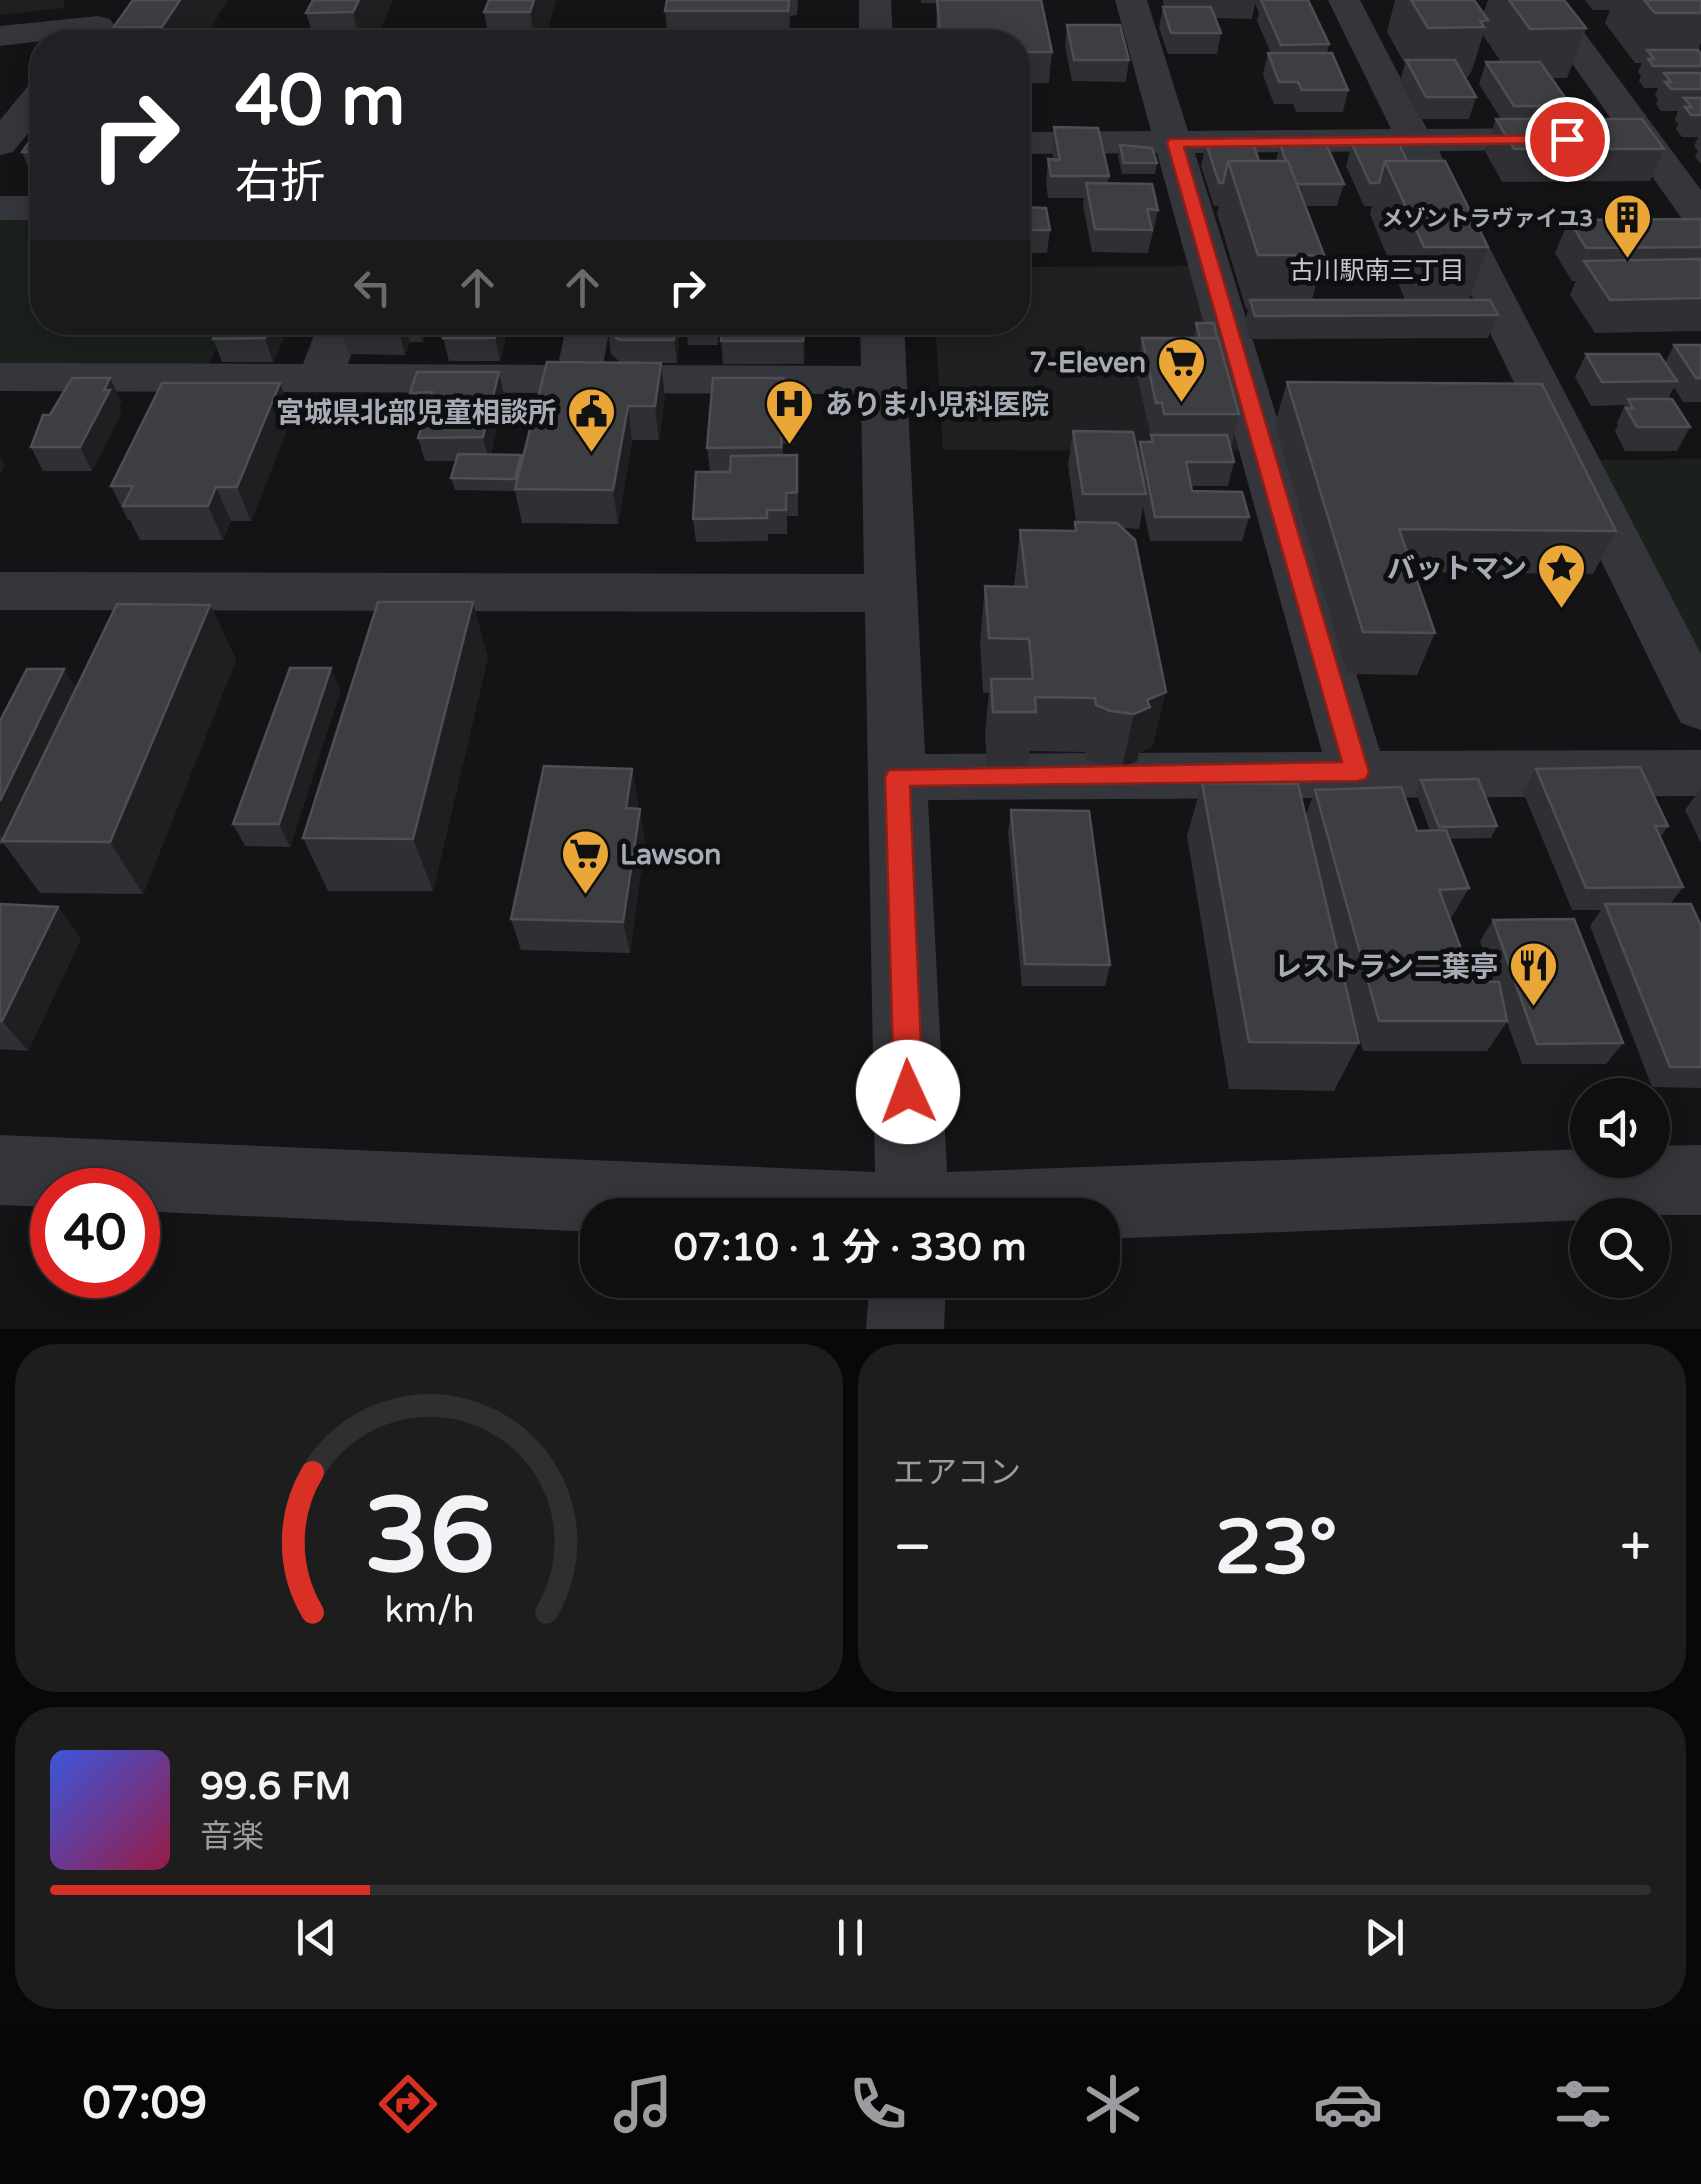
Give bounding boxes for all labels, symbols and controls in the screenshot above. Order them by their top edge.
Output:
text: 40 m [235,60,405,144]
icon: right [70,70,200,200]
pin [1525,97,1610,182]
icon: arrive [1540,112,1595,167]
text: 右折 [235,156,325,210]
building icon: メゾントラヴァイユ3 [1602,192,1654,260]
place label: メゾントラヴァイユ3 [1382,206,1593,232]
district label: 古川駅南三丁目 [1289,256,1465,286]
icon: left [345,260,400,315]
icon: ahead [450,260,505,315]
icon: ahead [555,260,610,315]
icon: right [660,260,715,315]
supermarket icon: 7-Eleven [1155,336,1207,404]
place label: 7-Eleven [1029,346,1146,380]
hospital icon: ありま小児科医院 [764,378,816,446]
public building icon: 宮城県北部児童相談所 [565,386,617,454]
place label: ありま小児科医院 [825,388,1049,422]
place label: 宮城県北部児童相談所 [276,396,556,430]
place icon: バットマン [1536,542,1588,610]
place label: バットマン [1387,552,1527,586]
supermarket icon: Lawson [559,828,611,896]
place label: Lawson [620,838,721,872]
restaurant icon: レストラン二葉亭 [1507,940,1559,1008]
place label: レストラン二葉亭 [1274,950,1498,984]
position arrow [856,1040,960,1144]
map controls [1570,1078,1670,1298]
button: sound [1570,1078,1670,1178]
speed limit sign: 40 [30,1168,160,1298]
button: search [1570,1198,1670,1298]
text: 07:10 · 1 分 · 330 m [674,1225,1026,1271]
text: エアコン [893,1454,1021,1492]
text: 36 [364,1475,494,1600]
text: 23° [1215,1503,1337,1593]
text: − [893,1515,932,1581]
text: + [1620,1515,1651,1581]
text: km/h [384,1589,474,1632]
text: 99.6 FM [200,1764,351,1810]
text: 音楽 [200,1818,264,1856]
icon: previous [289,1910,344,1965]
icon: pause [823,1910,878,1965]
icon: next [1357,1910,1412,1965]
icon: directions [373,2069,443,2139]
icon: music [608,2069,678,2139]
icon: phone [843,2069,913,2139]
icon: climate [1078,2069,1148,2139]
icon: car [1313,2069,1383,2139]
icon: filters [1548,2069,1618,2139]
text: 07:09 [83,2077,207,2131]

